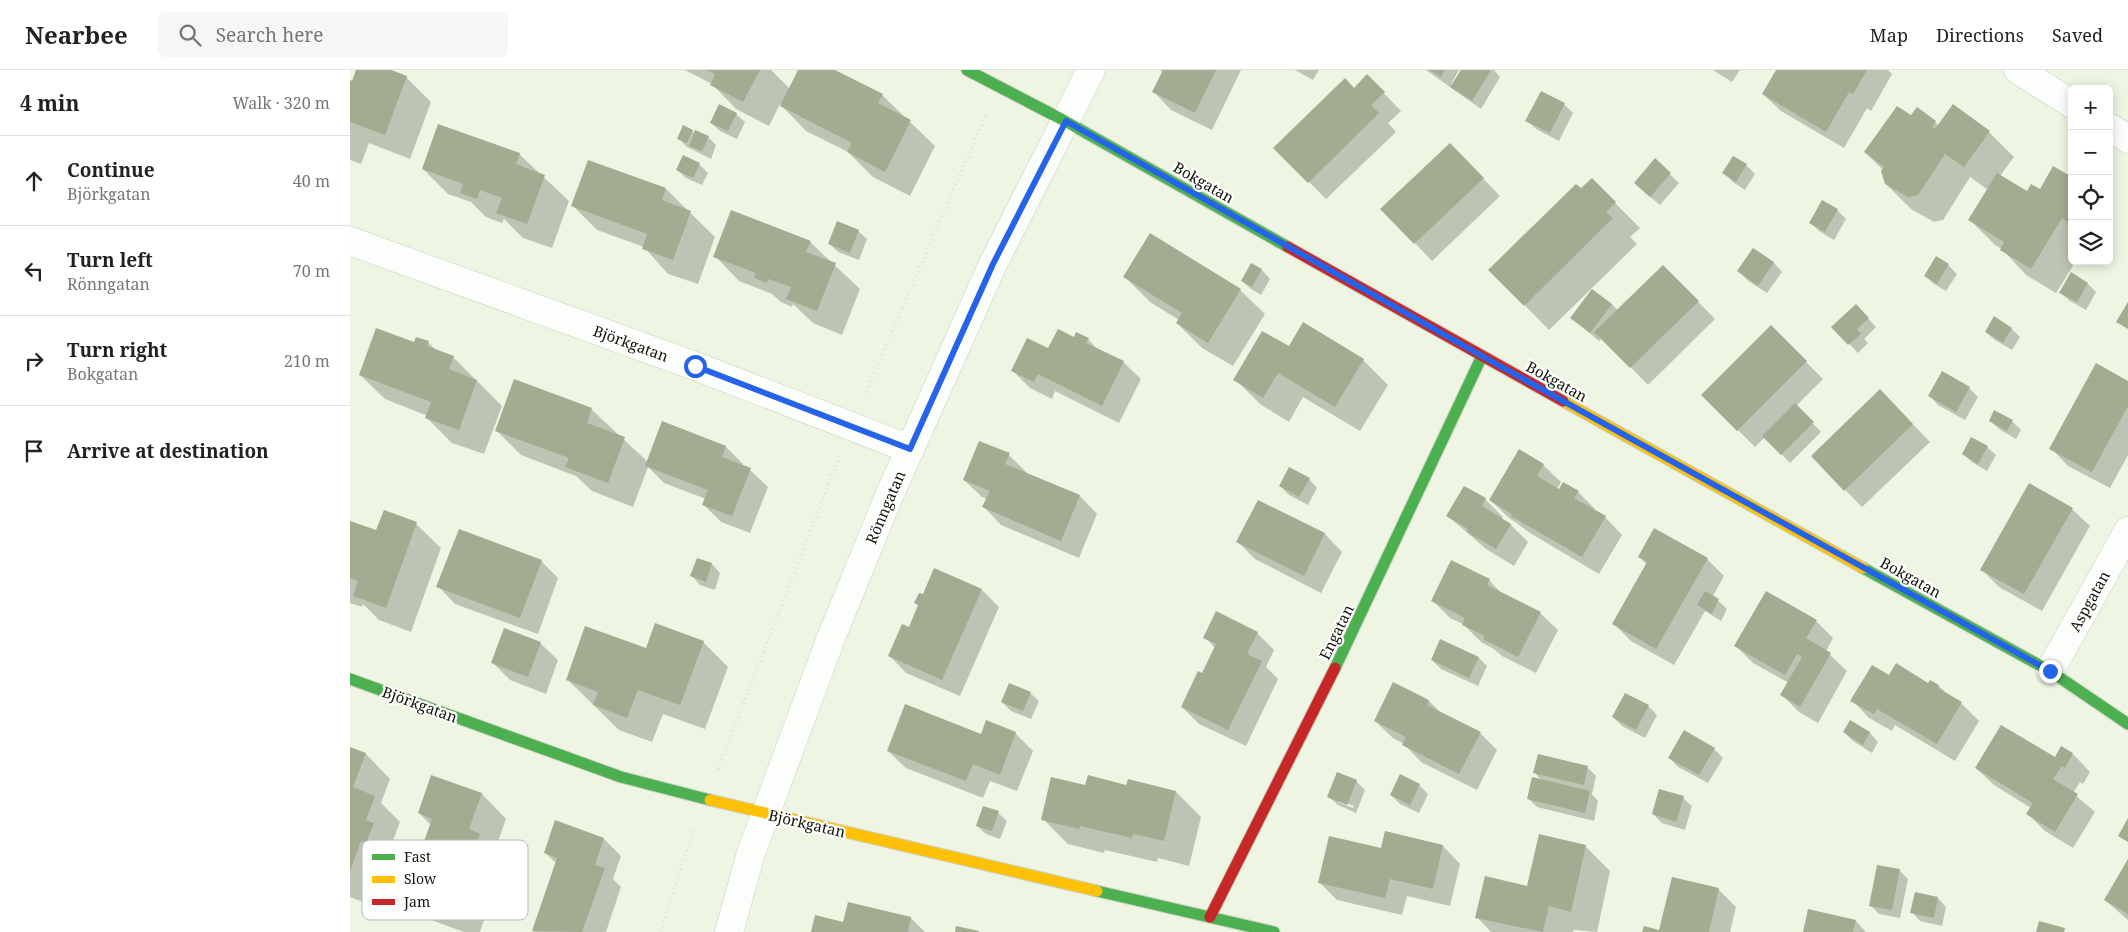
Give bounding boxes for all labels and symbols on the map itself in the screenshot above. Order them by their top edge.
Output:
street label: Bokgatan [1170,157,1238,208]
street label: Björkgatan [591,320,672,366]
route start [684,355,707,378]
street label: Bokgatan [1523,356,1591,406]
street label: Rönngatan [861,467,910,547]
street label: Bokgatan [1877,552,1945,602]
street label: Aspgatan [2064,567,2114,635]
street label: Engatan [1314,601,1358,663]
route end [2039,660,2062,683]
street label: Björkgatan [380,681,461,727]
street label: Björkgatan [767,804,848,842]
legend [362,840,528,920]
text: Fast [404,847,431,866]
text: Slow [404,869,437,888]
text: Jam [403,892,430,911]

